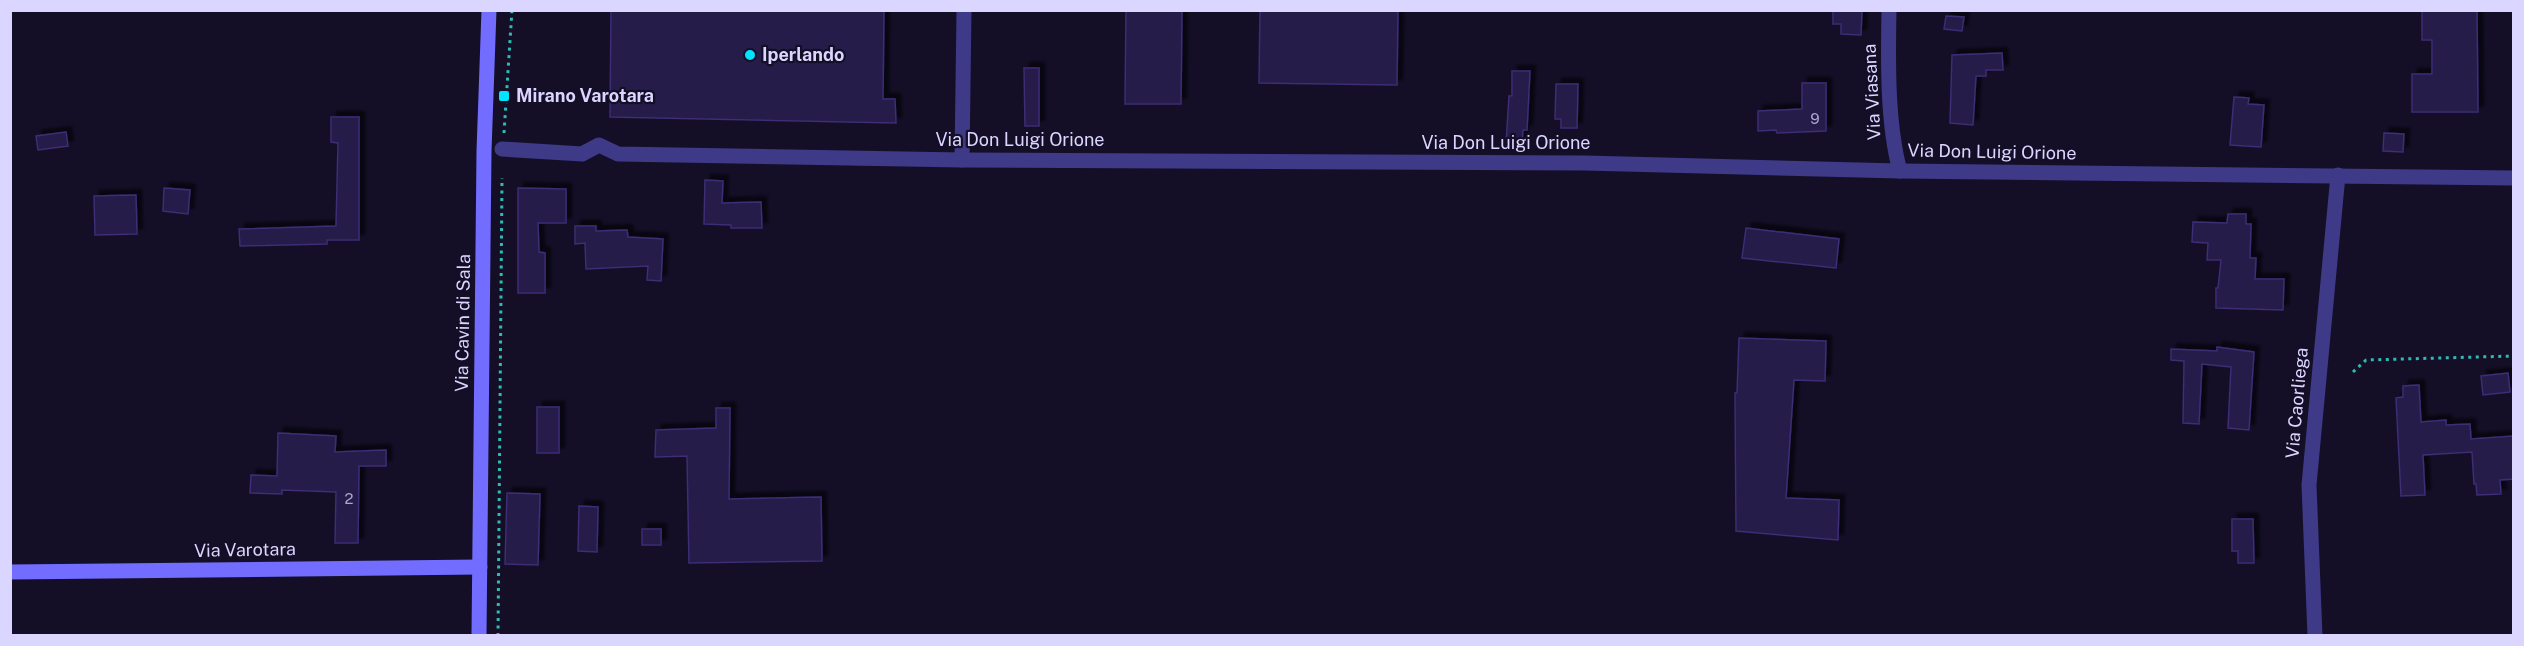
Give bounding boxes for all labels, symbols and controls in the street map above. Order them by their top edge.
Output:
street label: Via Viasana [1858,43,1885,141]
place label: Iperlando [762,44,844,65]
marker: Iperlando [743,48,757,62]
place label: Mirano Varotara [516,85,654,106]
marker: Mirano Varotara [497,89,511,103]
house number: 9 [1810,110,1820,127]
street label: Via Don Luigi Orione [935,129,1105,150]
street label: Via Don Luigi Orione [1421,132,1591,153]
street label: Via Don Luigi Orione [1907,140,2077,163]
street label: Via Cavin di Sala [451,254,474,392]
street label: Via Caorliega [2281,347,2312,459]
house number: 2 [345,490,354,507]
street label: Via Varotara [194,538,296,561]

